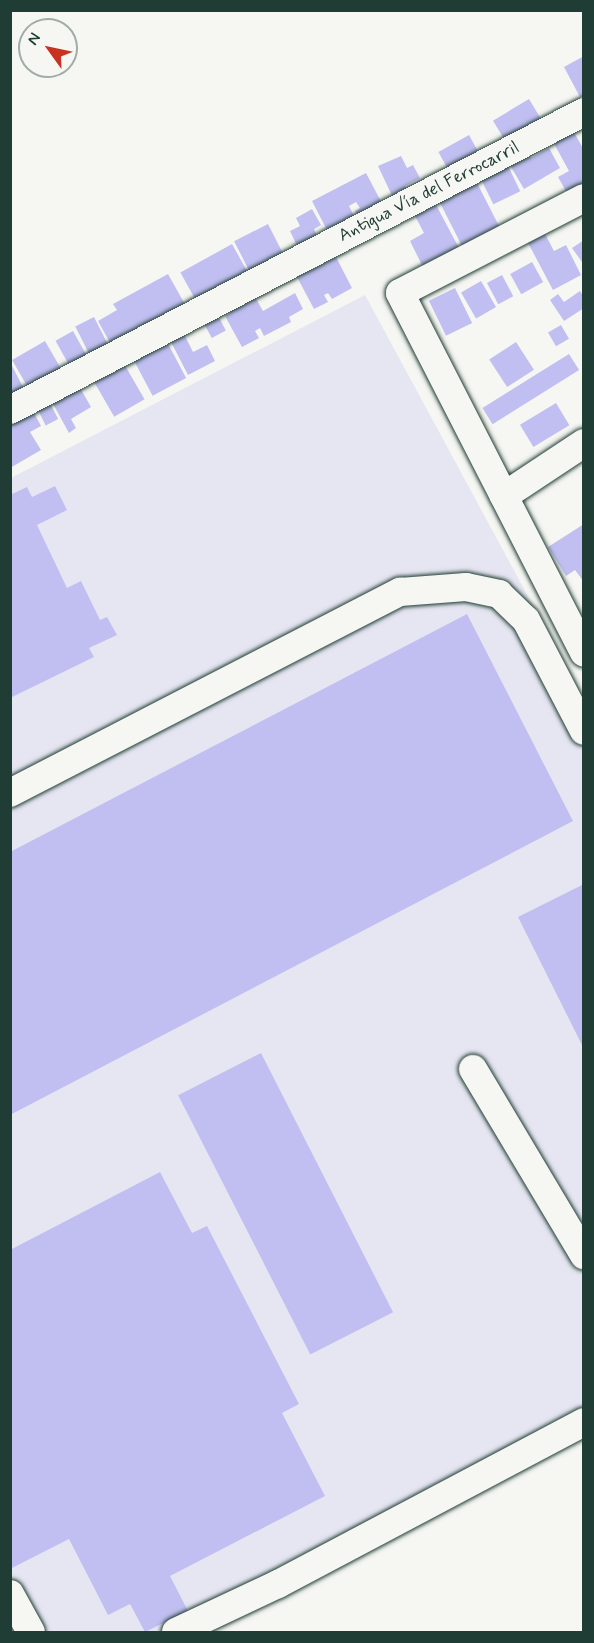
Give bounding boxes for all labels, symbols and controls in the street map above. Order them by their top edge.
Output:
north arrow [18,18,78,78]
text: N [22,29,46,49]
street label: Antigua Vía del Ferrocarril [335,137,523,247]

